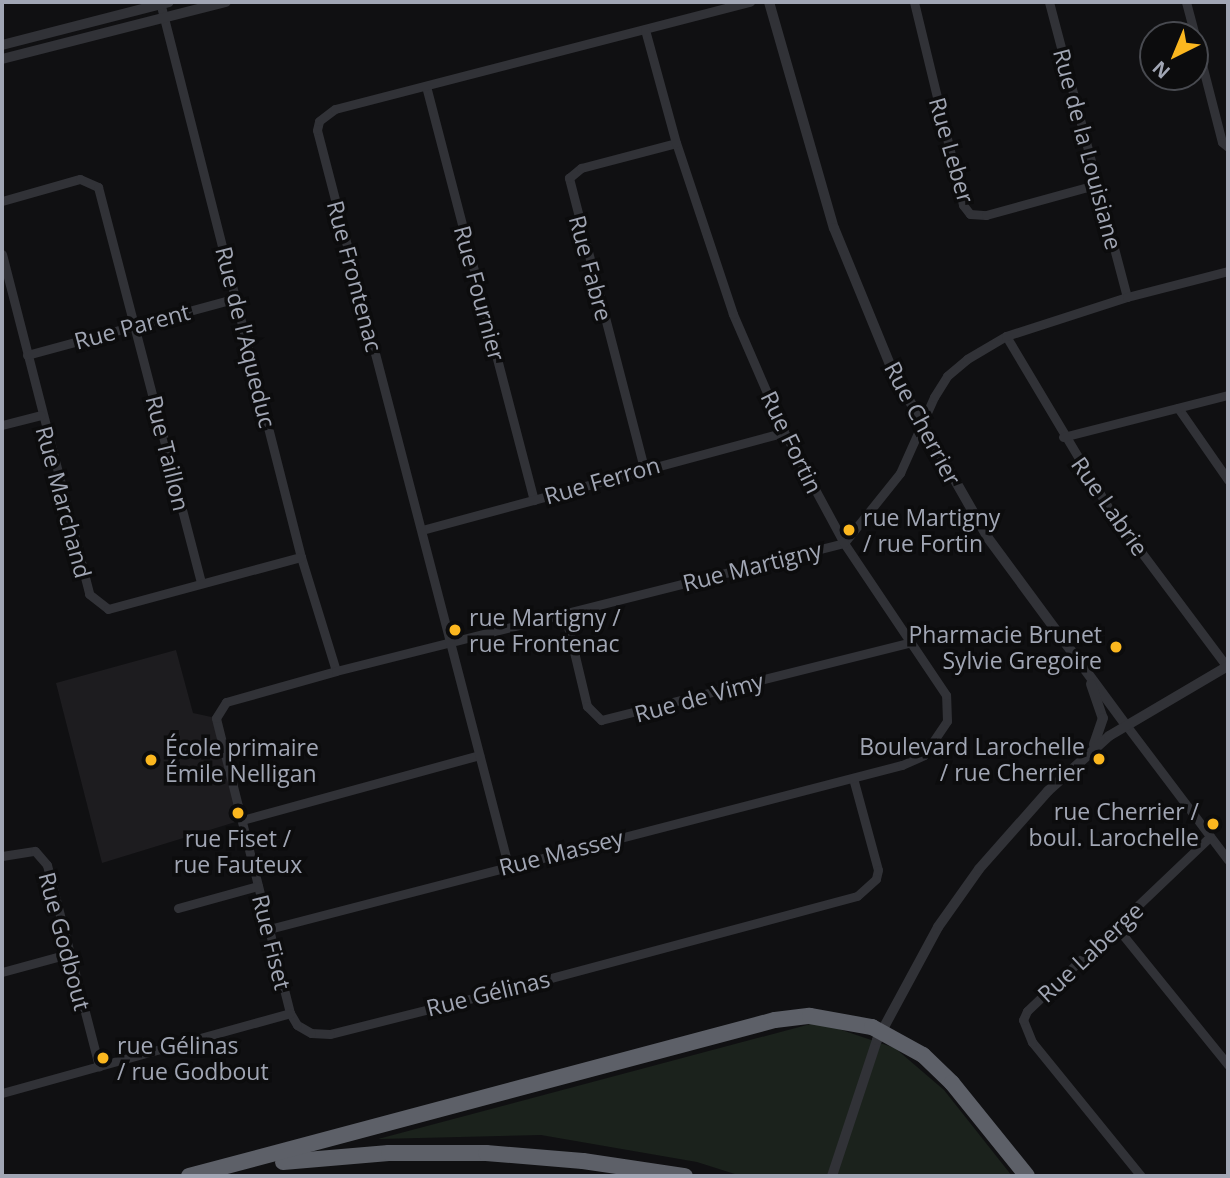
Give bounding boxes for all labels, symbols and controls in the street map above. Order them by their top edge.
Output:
north arrow [1139,21,1209,91]
street label: Rue de la Louisiane [1048,45,1128,253]
text: N [1147,55,1176,85]
street label: Rue Leber [924,94,980,206]
street label: Rue Frontenac [322,197,388,355]
street label: Rue Fabre [564,212,618,324]
street label: Rue Fournier [449,222,511,364]
street label: Rue de l'Aqueduc [210,244,282,430]
street label: Rue Parent [71,297,193,355]
street label: Rue Cherrier [879,357,967,489]
street label: Rue Fortin [755,386,829,498]
street label: Rue Taillon [140,392,196,514]
street label: Rue Marchand [30,423,98,581]
street label: Rue Ferron [541,450,663,510]
street label: Rue Labrie [1066,451,1154,561]
place label: rue Martigny / rue Fortin [863,503,1000,557]
marker: rue Martigny / rue Fortin [841,522,857,538]
street label: Rue Martigny [680,535,824,597]
place label: rue Martigny / rue Frontenac [469,603,621,657]
place label: Pharmacie Brunet Sylvie Gregoire [909,620,1102,674]
marker: rue Martigny / rue Frontenac [447,622,463,638]
marker: Pharmacie Brunet Sylvie Gregoire [1108,639,1124,655]
street label: Rue de Vimy [631,667,767,727]
place label: Boulevard Larochelle / rue Cherrier [859,732,1085,786]
place label: École primaire Émile Nelligan [165,733,319,787]
marker: Boulevard Larochelle / rue Cherrier [1091,751,1107,767]
marker: École primaire Émile Nelligan [143,752,159,768]
place label: rue Cherrier / boul. Larochelle [1029,797,1199,851]
marker: rue Fiset / rue Fauteux [230,805,246,821]
marker: rue Cherrier / boul. Larochelle [1205,816,1221,832]
street label: Rue Massey [496,823,626,881]
place label: rue Fiset / rue Fauteux [174,824,302,878]
street label: Rue Godbout [33,869,97,1013]
street label: Rue Fiset [247,892,297,992]
street label: Rue Laberge [1032,896,1148,1008]
street label: Rue Gélinas [423,964,553,1022]
place label: rue Gélinas / rue Godbout [117,1031,269,1085]
marker: rue Gélinas / rue Godbout [95,1050,111,1066]

